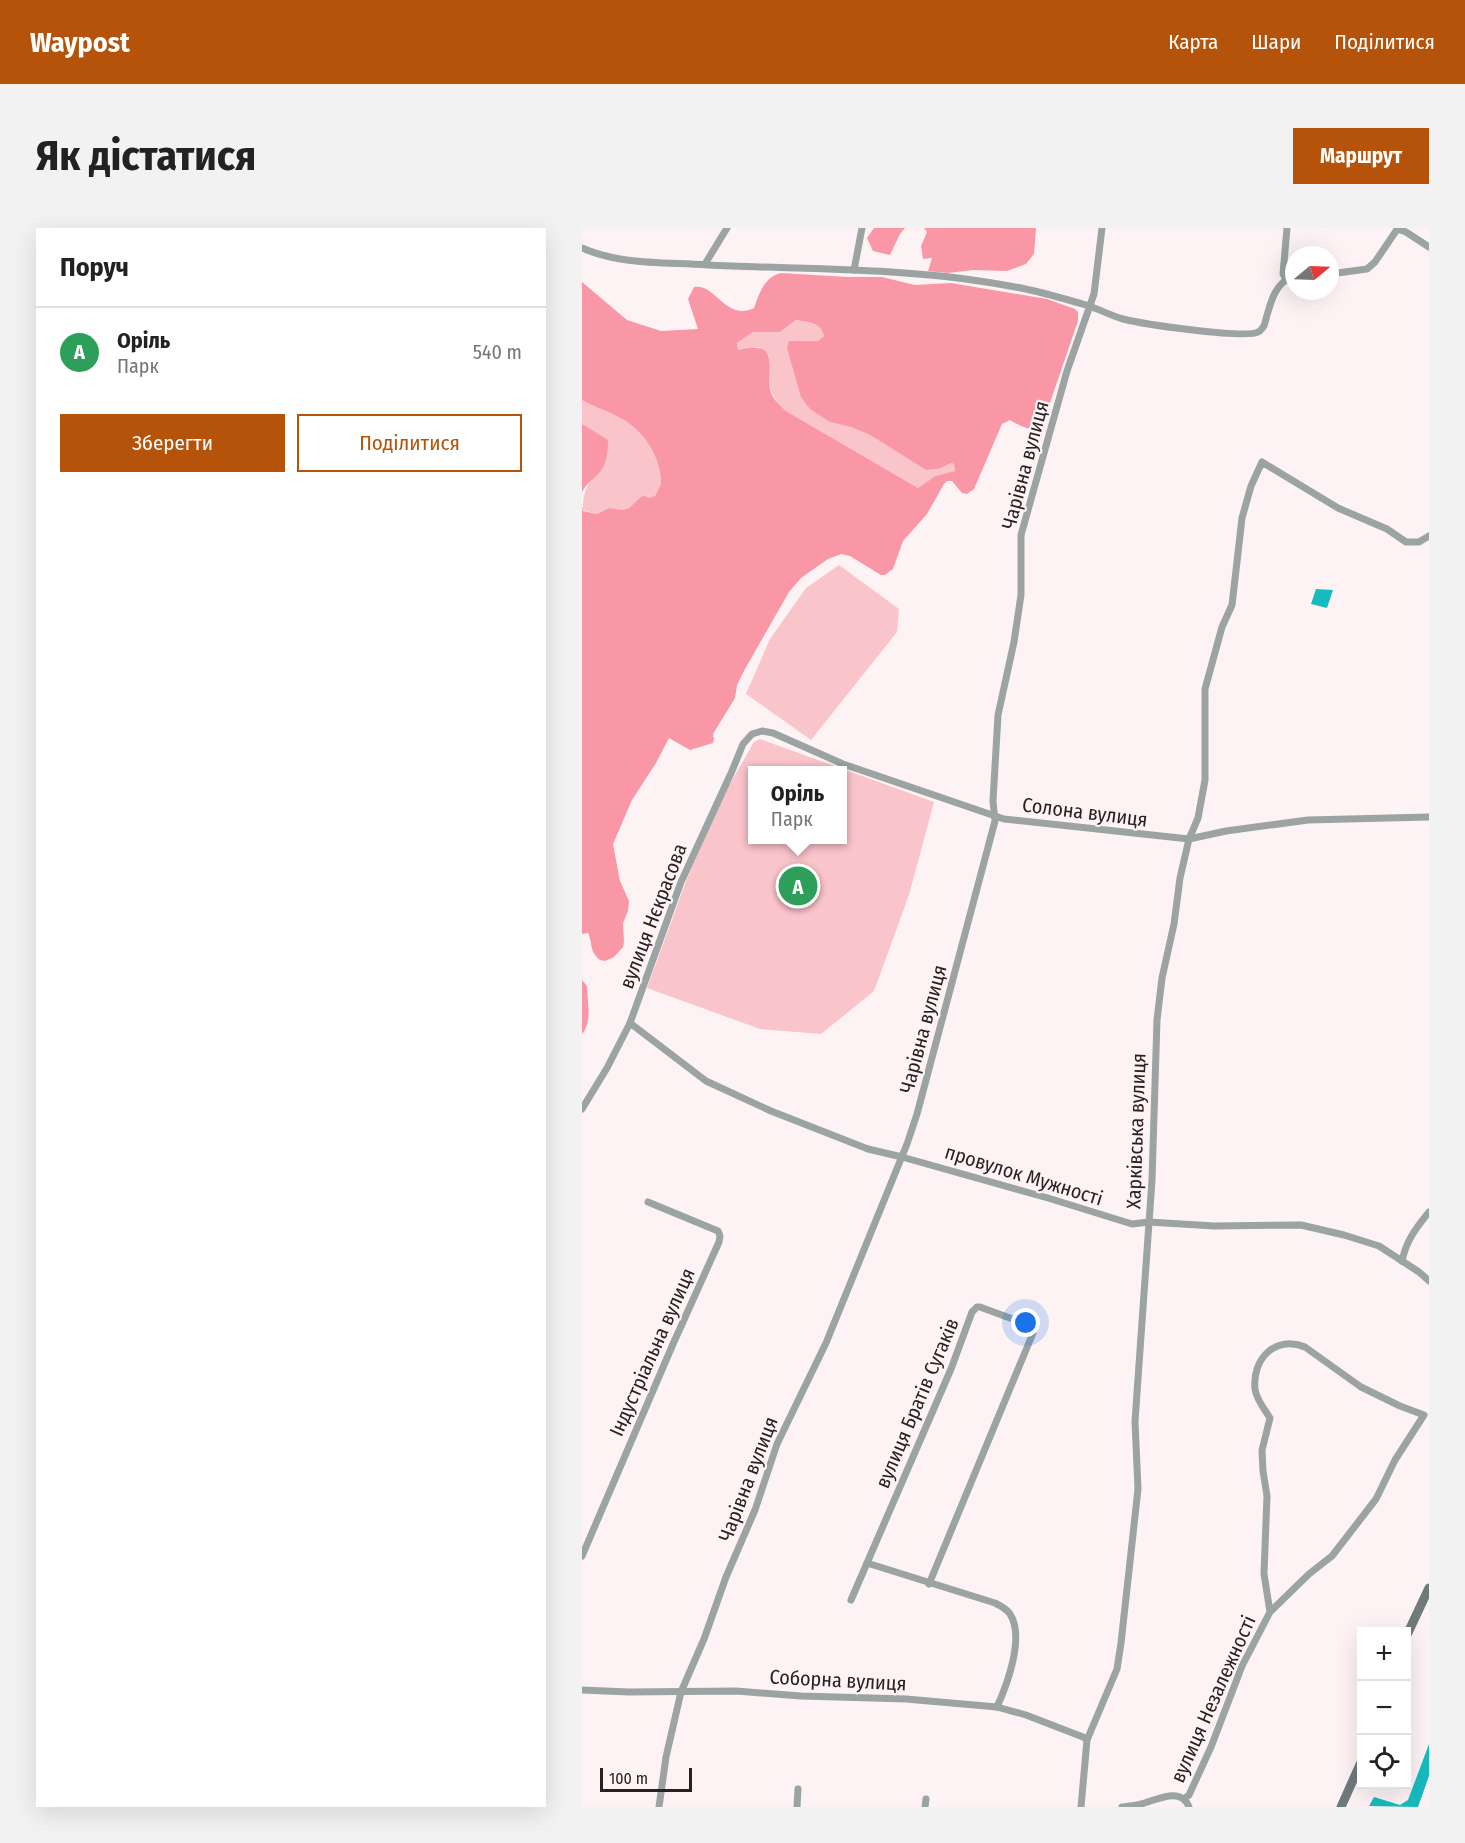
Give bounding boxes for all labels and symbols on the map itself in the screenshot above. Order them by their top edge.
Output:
north arrow [1285,246,1339,300]
street label: Чарівна вулиця [996,398,1054,532]
street label: Солона вулиця [1021,792,1149,832]
street label: вулиця Нєкрасова [614,840,692,992]
pin: A [778,864,818,908]
street label: Чарівна вулиця [894,962,952,1096]
street label: Харківська вулиця [1121,1053,1151,1209]
street label: провулок Мужності [942,1140,1106,1210]
street label: Індустріальна вулиця [604,1264,700,1440]
your location [1011,1308,1040,1337]
street label: вулиця Братів Сугаків [870,1314,964,1492]
street label: Чарівна вулиця [713,1413,783,1545]
street label: вулиця Незалежності [1165,1612,1261,1786]
street label: Соборна вулиця [769,1664,907,1696]
scale bar [600,1765,692,1792]

